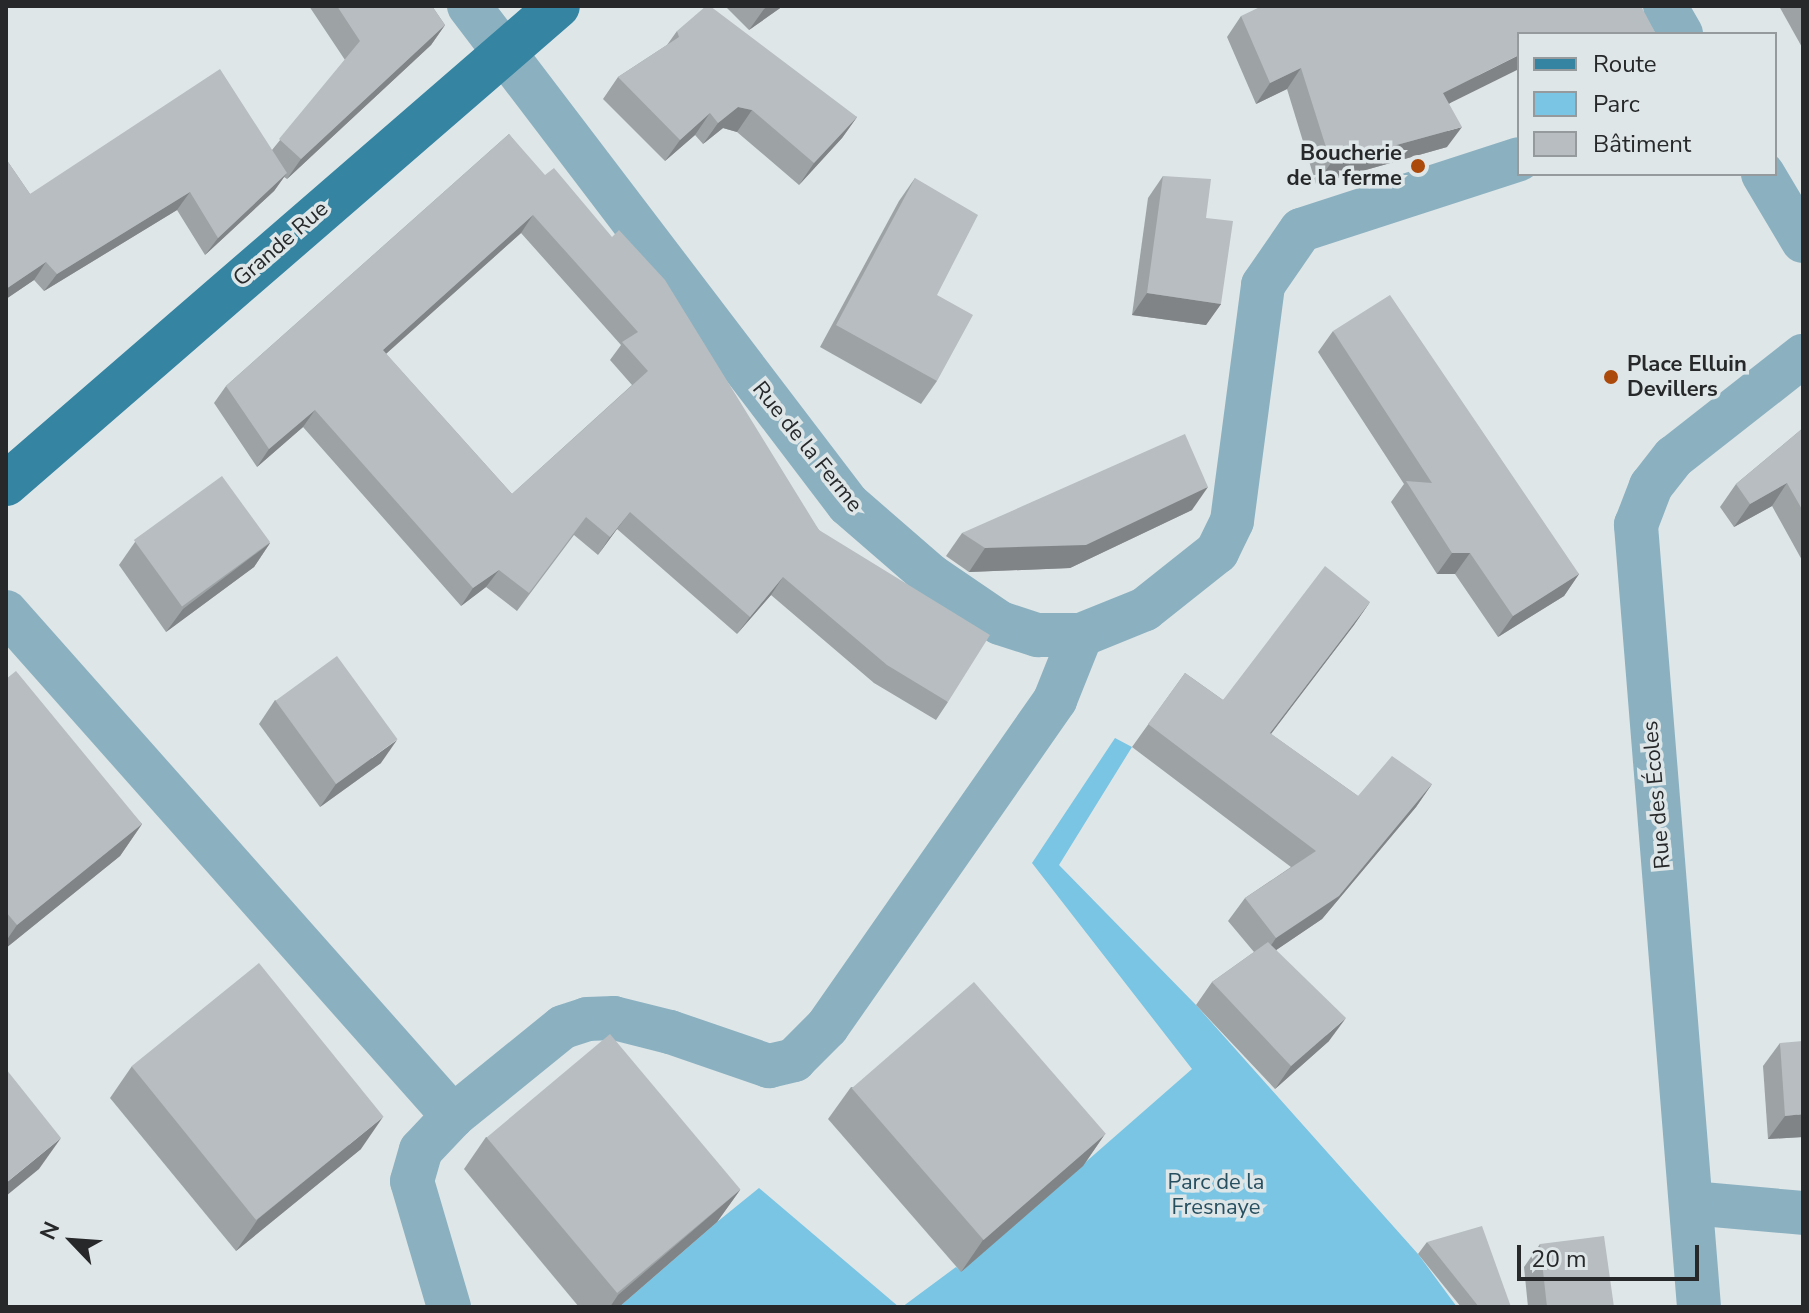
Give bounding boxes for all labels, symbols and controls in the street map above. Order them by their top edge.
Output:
legend [1517,32,1777,176]
text: Route [1593,48,1657,80]
text: Parc [1593,88,1640,120]
text: Bâtiment [1593,128,1691,160]
place label: Boucherie de la ferme [1286,140,1402,192]
marker: Boucherie de la ferme [1409,157,1427,175]
street label: Grande Rue [228,196,334,292]
place label: Place Elluin Devillers [1627,351,1747,402]
marker: Place Elluin Devillers [1602,368,1620,386]
street label: Rue de la Ferme [746,376,868,518]
street label: Rue des Écoles [1637,720,1677,870]
park label: Parc de la Fresnaye [1168,1169,1264,1220]
north arrow [32,1201,112,1281]
text: N [33,1217,67,1245]
scale bar [1521,1229,1703,1279]
text: 20 m [1531,1243,1587,1275]

